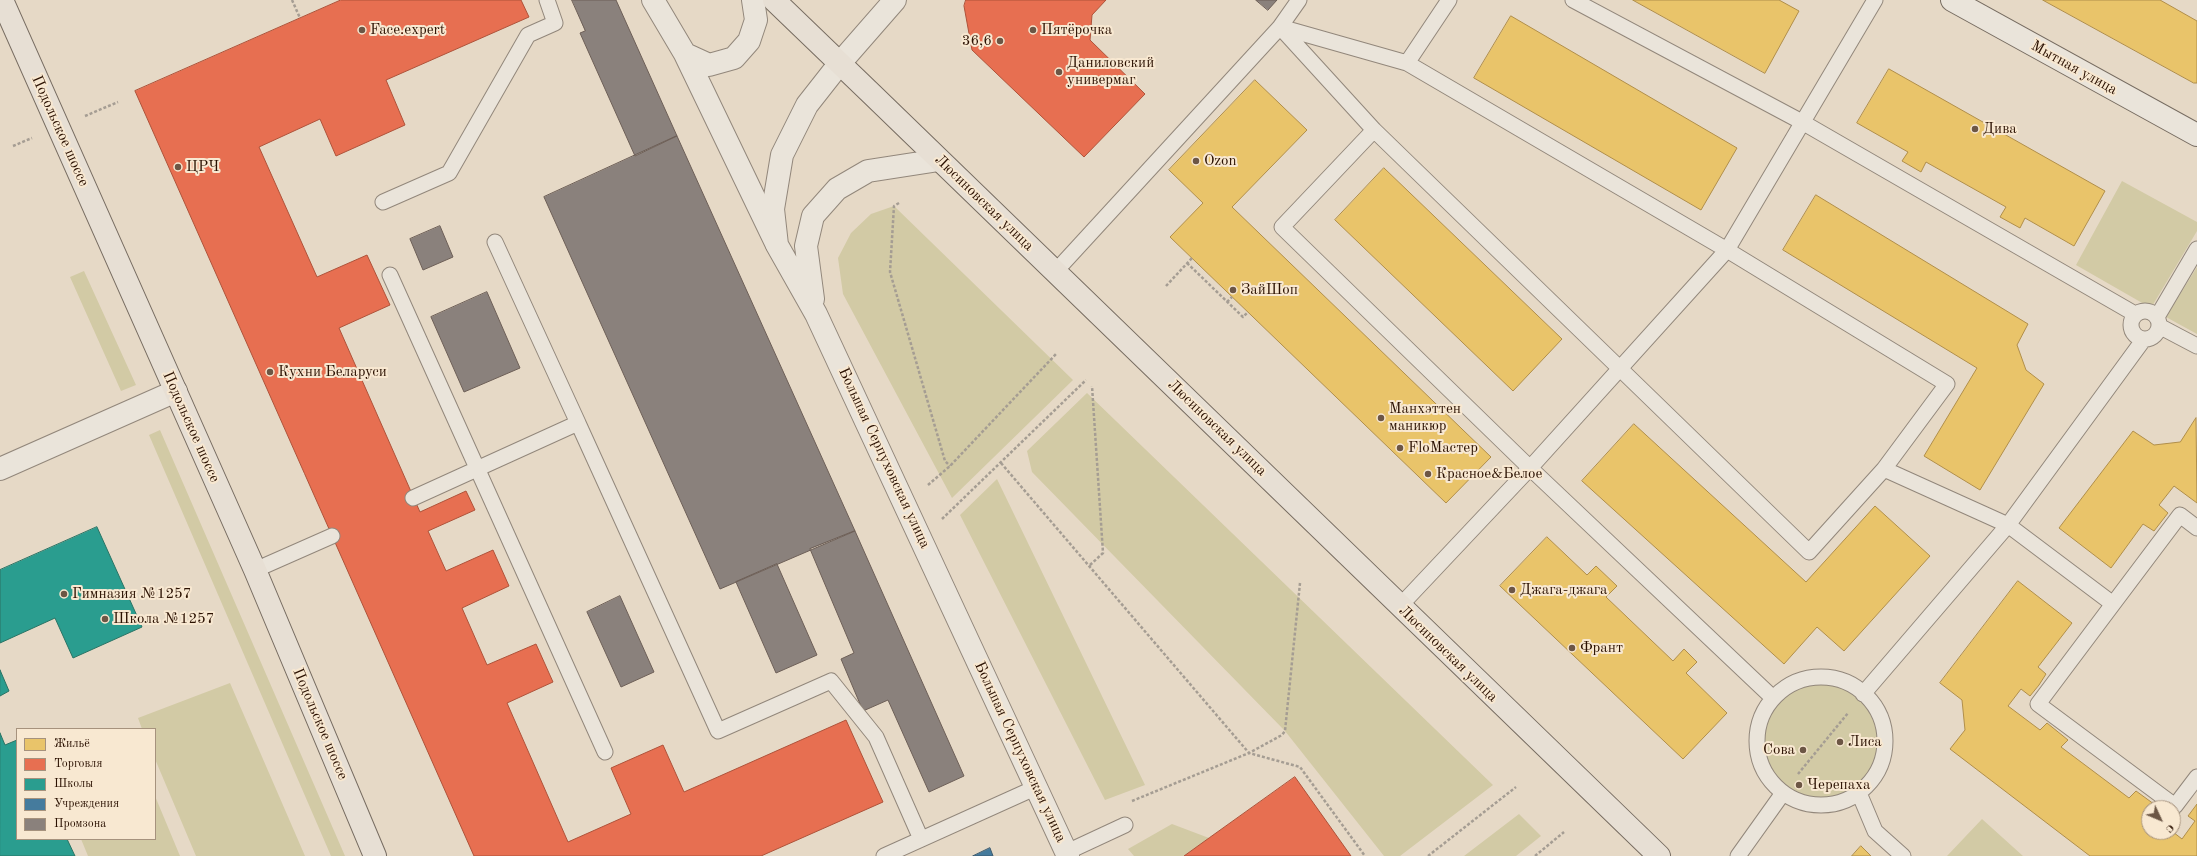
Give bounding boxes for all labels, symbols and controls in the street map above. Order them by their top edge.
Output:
place label: Face.expert [370,21,445,39]
place label: Пятёрочка [1041,21,1112,39]
marker: Face.expert [357,25,367,35]
marker: Пятёрочка [1028,25,1038,35]
place label: 36,6 [962,32,992,50]
marker: 36,6 [995,36,1005,46]
street label: Мытная улица [2028,37,2120,99]
place label: Даниловский универмаг [1067,54,1154,89]
marker: Даниловский универмаг [1054,67,1064,77]
street label: Подольское шоссе [27,73,93,189]
place label: Дива [1983,120,2017,138]
marker: Дива [1970,124,1980,134]
street label: Люсиновская улица [931,151,1037,255]
place label: Ozon [1204,152,1237,170]
marker: Ozon [1191,156,1201,166]
place label: ЦРЧ [186,158,219,176]
marker: ЦРЧ [173,162,183,172]
place label: ЗайШоп [1241,281,1298,299]
marker: ЗайШоп [1228,285,1238,295]
place label: Кухни Беларуси [278,363,387,381]
street label: Большая Серпуховская улица [834,365,934,551]
marker: Кухни Беларуси [265,367,275,377]
street label: Подольское шоссе [158,369,224,485]
street label: Люсиновская улица [1164,376,1270,480]
place label: Манхэттен маникюр [1389,400,1461,435]
marker: Манхэттен маникюр [1376,413,1386,423]
place label: FloМастер [1408,439,1478,457]
marker: FloМастер [1395,443,1405,453]
place label: Красное&Белое [1436,465,1542,483]
marker: Красное&Белое [1423,469,1433,479]
place label: Джага-джага [1520,581,1607,599]
place label: Гимназия №1257 [72,585,191,603]
marker: Джага-джага [1507,585,1517,595]
marker: Гимназия №1257 [59,589,69,599]
street label: Люсиновская улица [1395,602,1501,706]
place label: Школа №1257 [113,610,214,628]
marker: Школа №1257 [100,614,110,624]
place label: Франт [1580,639,1623,657]
marker: Франт [1567,643,1577,653]
street label: Большая Серпуховская улица [970,659,1070,845]
street label: Подольское шоссе [288,665,352,783]
legend [16,728,156,840]
place label: Лиса [1848,733,1882,751]
marker: Лиса [1835,737,1845,747]
text: Жильё [54,738,90,750]
place label: Сова [1763,741,1795,759]
marker: Сова [1798,745,1808,755]
text: Торговля [54,758,103,770]
place label: Черепаха [1807,776,1870,794]
text: Школы [54,778,93,790]
marker: Черепаха [1794,780,1804,790]
text: Учреждения [54,798,119,810]
north arrow [2141,800,2181,840]
text: Промзона [54,818,106,830]
text: С [2163,822,2176,834]

